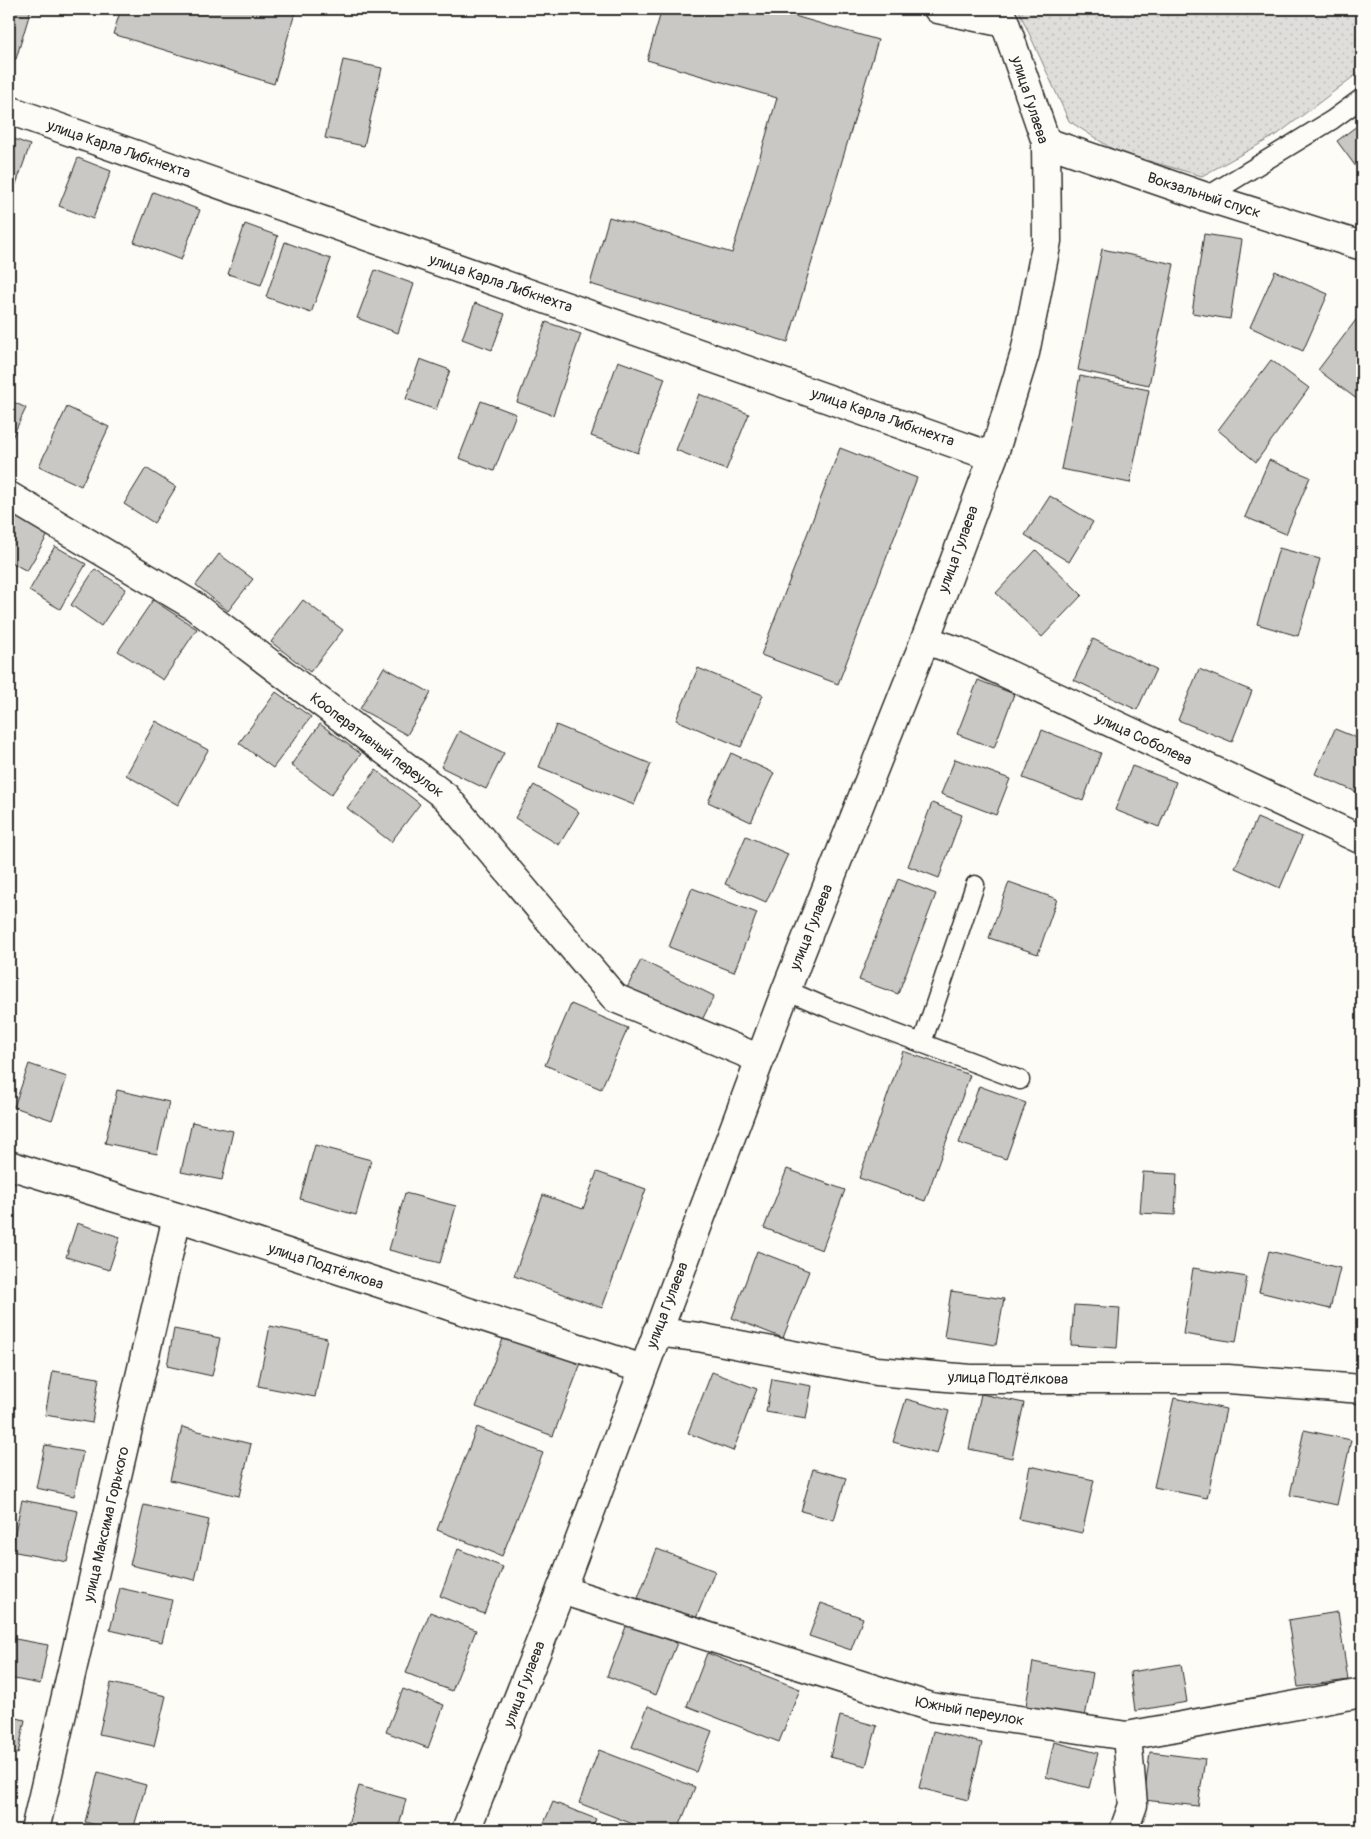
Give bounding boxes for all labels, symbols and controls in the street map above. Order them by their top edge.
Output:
street label: улица Гулаева [1006,53,1053,146]
street label: улица Карла Либкнехта [44,116,193,183]
street label: Вокзальный спуск [1145,168,1263,223]
street label: улица Карла Либкнехта [426,250,575,317]
street label: улица Карла Либкнехта [808,384,957,451]
street label: улица Гулаева [934,503,983,596]
street label: Кооперативный переулок [306,689,448,802]
street label: улица Соболева [1092,708,1195,770]
street label: улица Гулаева [785,882,837,974]
street label: улица Подтёлкова [265,1239,386,1294]
street label: улица Гулаева [642,1259,693,1352]
street label: улица Подтёлкова [947,1368,1068,1389]
street label: улица Максима Горького [79,1445,134,1605]
street label: улица Гулаева [499,1638,550,1731]
street label: Южный переулок [914,1693,1026,1730]

